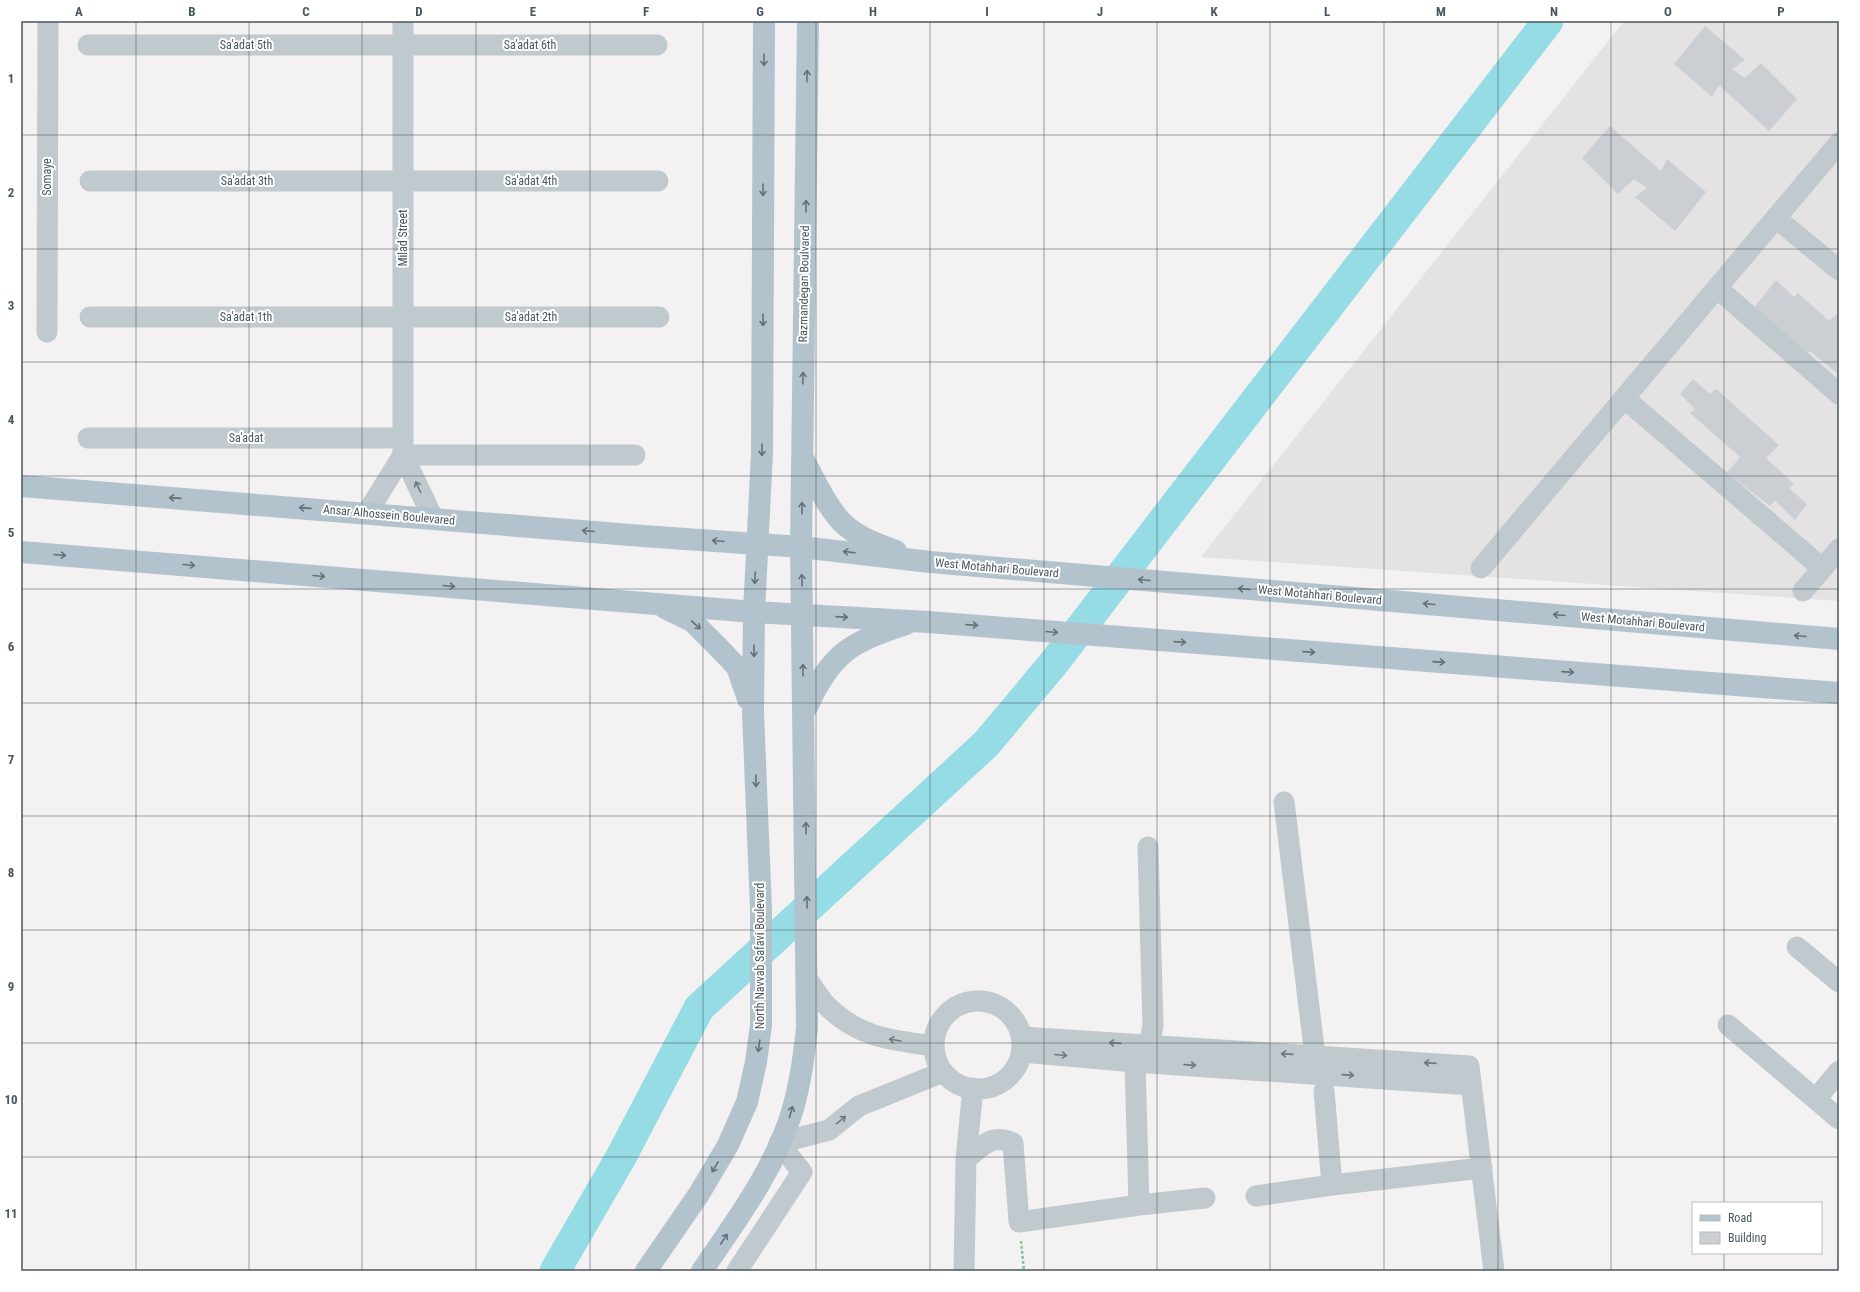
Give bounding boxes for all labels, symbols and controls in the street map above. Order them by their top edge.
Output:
text: A [75,4,83,19]
text: B [188,4,196,19]
text: C [302,4,310,19]
text: D [415,4,423,19]
text: E [530,4,537,19]
text: F [643,4,649,19]
text: G [756,4,764,19]
text: H [869,4,877,19]
text: I [985,4,989,19]
text: J [1097,4,1103,19]
text: K [1210,4,1218,19]
text: L [1324,4,1330,19]
text: M [1436,4,1446,19]
text: N [1550,4,1558,19]
text: O [1664,4,1672,19]
text: P [1777,4,1785,19]
street label: Sa'adat 5th [220,38,272,52]
street label: Sa'adat 6th [504,38,556,52]
one-way arrow [760,53,768,66]
one-way arrow [803,70,811,83]
text: 1 [8,71,14,86]
street label: Somaye [40,158,54,196]
street label: Sa'adat 3th [221,174,273,188]
street label: Sa'adat 4th [505,174,557,188]
one-way arrow [759,183,767,196]
text: 2 [8,185,15,200]
one-way arrow [802,200,809,213]
street label: Milad Street [396,209,410,267]
street label: Razmandegan Boulvared [796,225,812,343]
text: 3 [8,298,14,313]
street label: Sa'adat 1th [220,310,272,324]
street label: Sa'adat 2th [505,310,557,324]
one-way arrow [759,313,767,326]
one-way arrow [799,372,807,385]
text: 4 [8,412,15,427]
street label: Sa'adat [229,431,264,445]
one-way arrow [758,443,766,456]
one-way arrow [414,481,421,493]
one-way arrow [169,495,182,502]
street label: Ansar Alhossein Boulevared [322,502,456,528]
one-way arrow [798,502,806,515]
one-way arrow [299,505,312,512]
text: 5 [8,525,15,540]
one-way arrow [582,528,595,535]
one-way arrow [712,537,725,545]
one-way arrow [843,549,856,556]
one-way arrow [53,552,66,559]
street label: West Motahhari Boulevard [935,556,1060,580]
one-way arrow [182,562,195,569]
one-way arrow [751,571,759,584]
one-way arrow [312,572,325,579]
one-way arrow [798,574,806,587]
one-way arrow [1138,577,1151,584]
one-way arrow [442,582,455,589]
street label: West Motahhari Boulevard [1258,583,1383,607]
one-way arrow [1238,585,1251,592]
one-way arrow [1423,601,1436,608]
street label: West Motahhari Boulevard [1581,610,1706,634]
one-way arrow [1553,612,1566,619]
one-way arrow [835,613,848,620]
one-way arrow [691,621,702,630]
one-way arrow [965,622,978,629]
one-way arrow [1045,628,1058,635]
one-way arrow [1794,632,1807,639]
one-way arrow [1173,638,1186,645]
text: 6 [8,639,15,654]
one-way arrow [750,644,757,657]
one-way arrow [1302,648,1315,655]
one-way arrow [1432,658,1445,665]
one-way arrow [800,664,807,677]
one-way arrow [1561,669,1574,676]
text: 7 [8,752,15,767]
one-way arrow [752,774,760,787]
one-way arrow [802,822,810,835]
text: 8 [8,865,14,880]
street label: North Navvab Safavi Boulevard [753,883,767,1029]
one-way arrow [803,896,811,909]
text: 9 [8,979,14,994]
one-way arrow [889,1036,902,1044]
one-way arrow [755,1039,763,1052]
one-way arrow [1109,1039,1122,1046]
one-way arrow [1281,1050,1294,1057]
one-way arrow [1054,1051,1067,1059]
one-way arrow [1424,1060,1437,1067]
one-way arrow [1183,1062,1196,1069]
one-way arrow [1341,1072,1354,1079]
text: 10 [4,1092,18,1107]
one-way arrow [788,1106,795,1119]
one-way arrow [836,1116,847,1125]
one-way arrow [711,1161,719,1172]
legend [1692,1202,1822,1254]
text: 11 [4,1206,18,1221]
text: Road [1728,1211,1752,1225]
text: Building [1728,1231,1766,1245]
one-way arrow [720,1234,728,1245]

